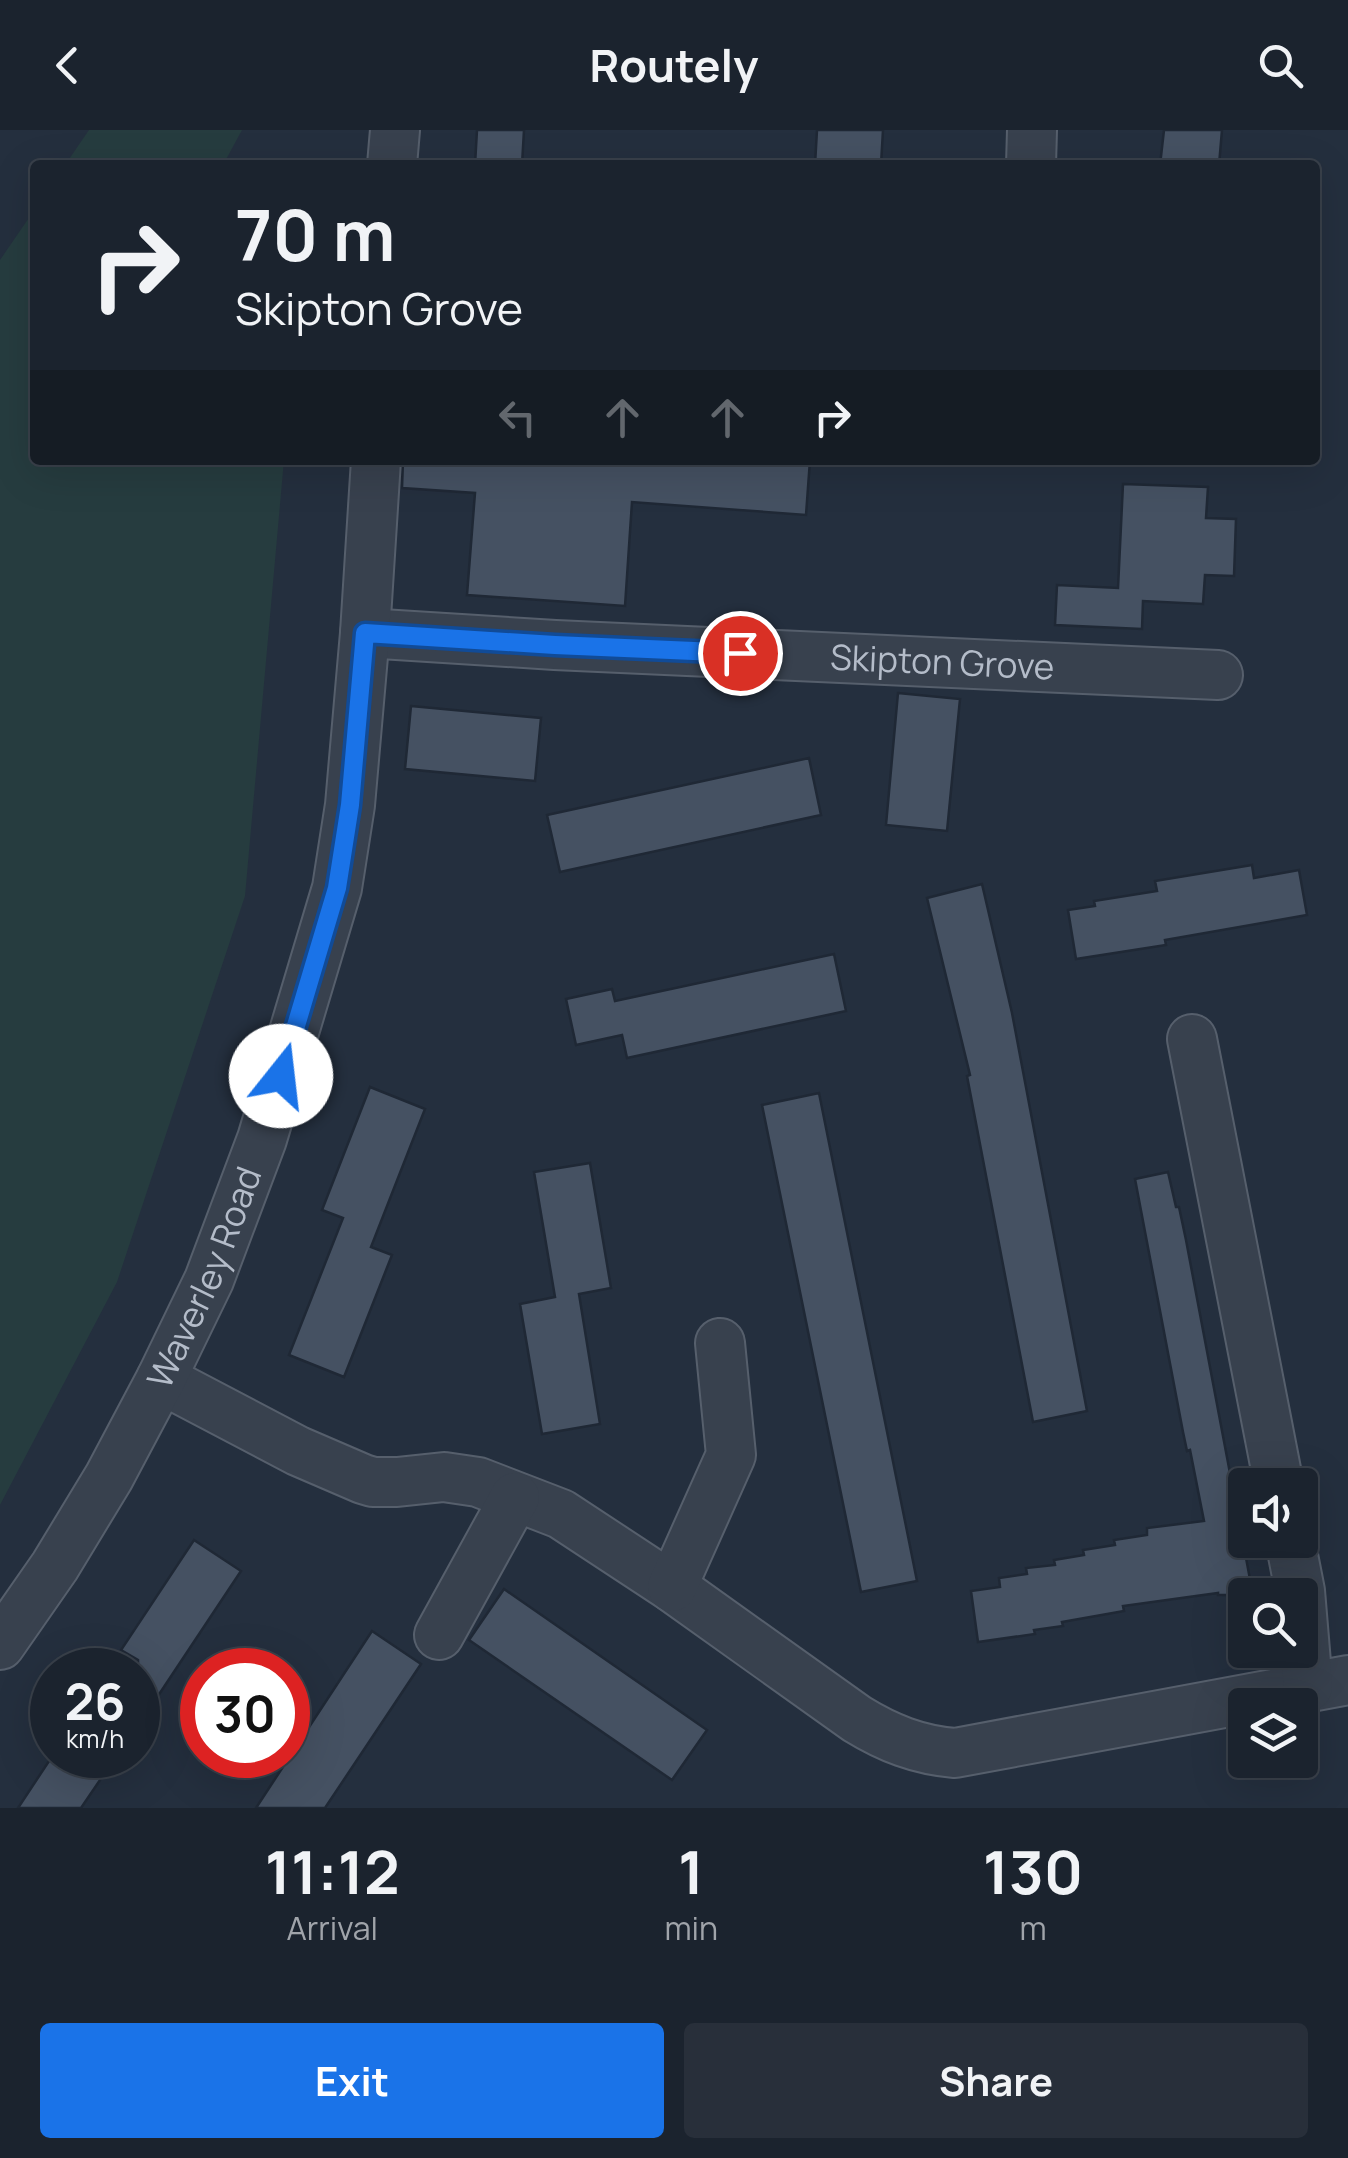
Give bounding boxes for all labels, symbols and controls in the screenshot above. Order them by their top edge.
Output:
text: Routely [590,34,758,96]
icon: back [40,38,95,93]
icon: search [1253,38,1308,93]
text: 70 m [235,186,395,282]
icon: right [70,200,200,330]
text: Skipton Grove [235,277,523,339]
icon: left [490,390,545,445]
icon: ahead [595,390,650,445]
icon: ahead [700,390,755,445]
icon: right [805,390,860,445]
pin [698,611,783,696]
icon: arrive [713,626,768,681]
street label: Skipton Grove [829,632,1055,691]
position arrow [229,1024,333,1128]
street label: Waverley Road [135,1160,272,1396]
map controls [1228,1468,1318,1778]
button: sound [1228,1468,1318,1558]
button: search [1228,1578,1318,1668]
speed limit sign: 30 [180,1648,310,1778]
text: 26 [65,1667,125,1735]
button: layers [1228,1688,1318,1778]
text: km/h [66,1721,124,1756]
text: 11:12 [265,1830,400,1912]
text: 1 [678,1830,704,1912]
text: 130 [983,1830,1083,1912]
text: Arrival [287,1906,378,1950]
text: min [664,1906,718,1950]
text: m [1019,1906,1047,1950]
button: Exit [40,2023,664,2138]
button: Share [684,2023,1308,2138]

